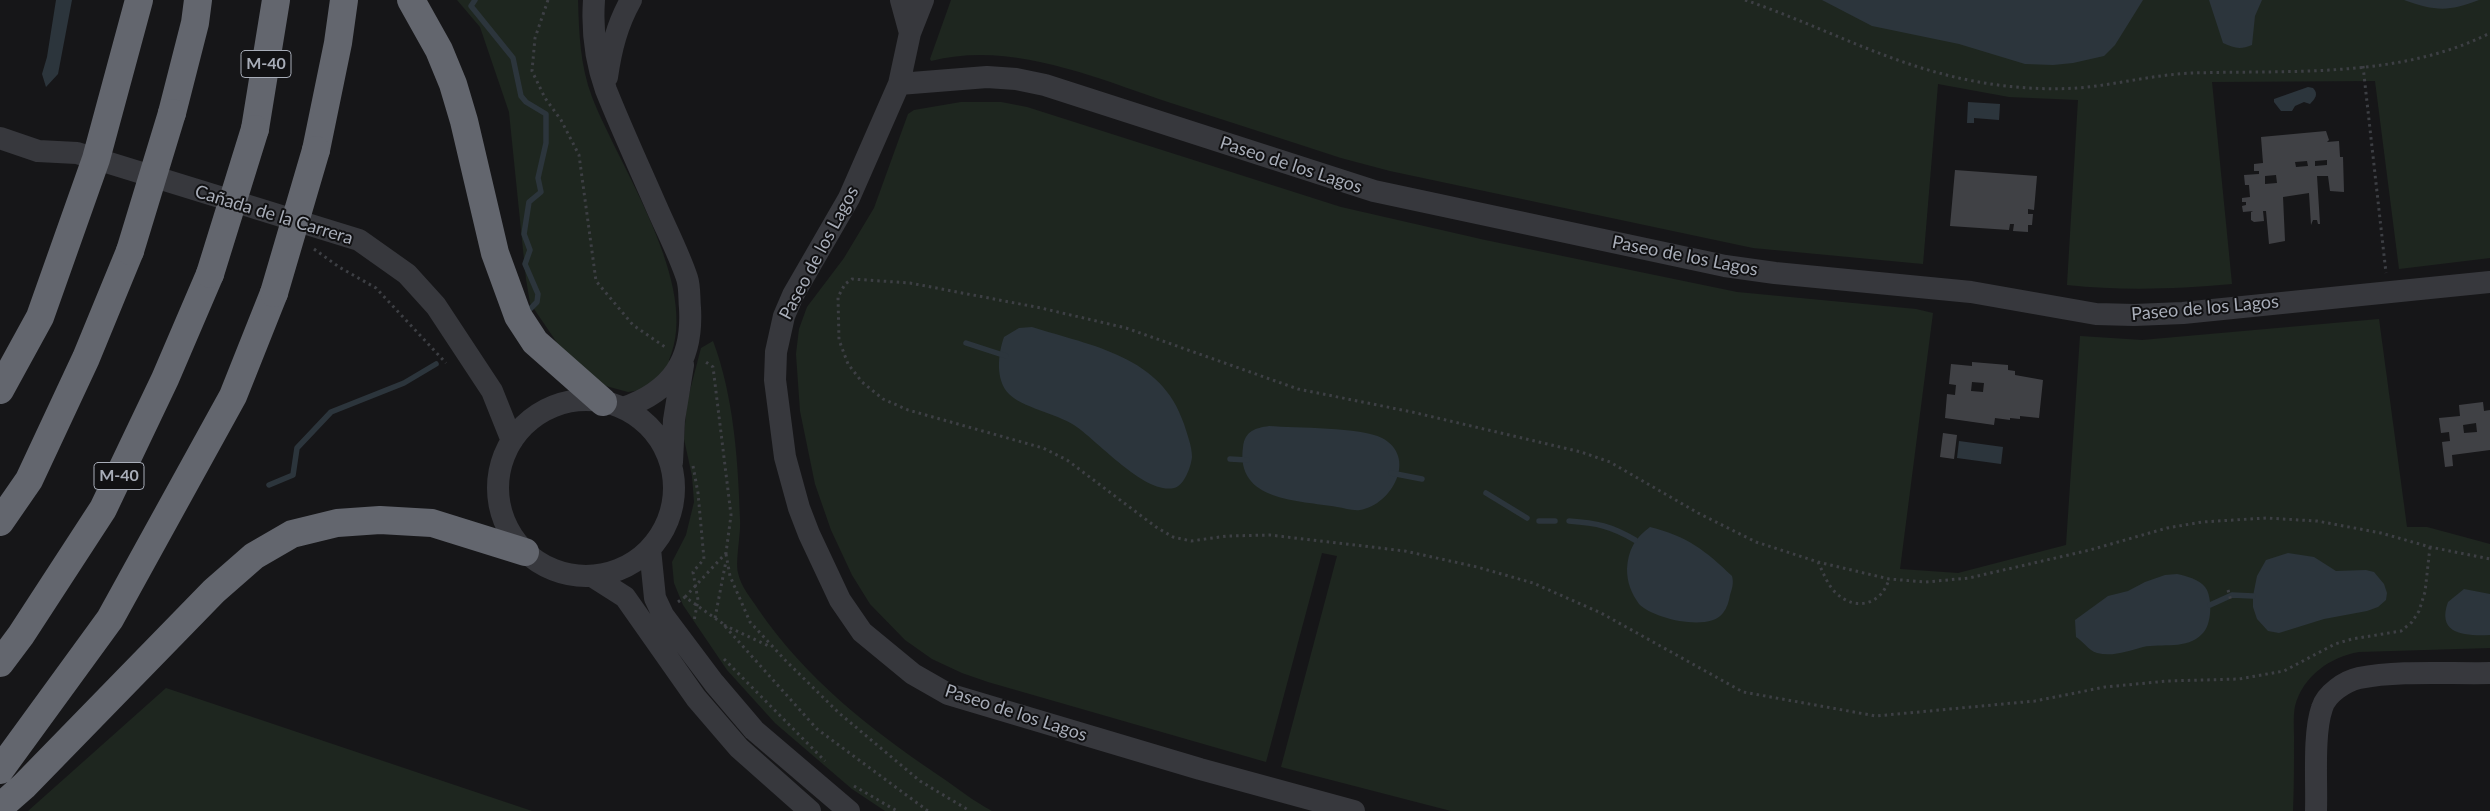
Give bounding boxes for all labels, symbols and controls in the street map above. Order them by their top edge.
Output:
road number: M-40 [241,51,291,78]
street label: Paseo de los Lagos [1217,132,1365,198]
street label: Cañada de la Carrera [192,181,356,249]
street label: Paseo de los Lagos [775,183,863,323]
street label: Paseo de los Lagos [1610,231,1760,281]
street label: Paseo de los Lagos [2130,291,2280,325]
road number: M-40 [94,462,144,490]
street label: Paseo de los Lagos [942,680,1090,746]

